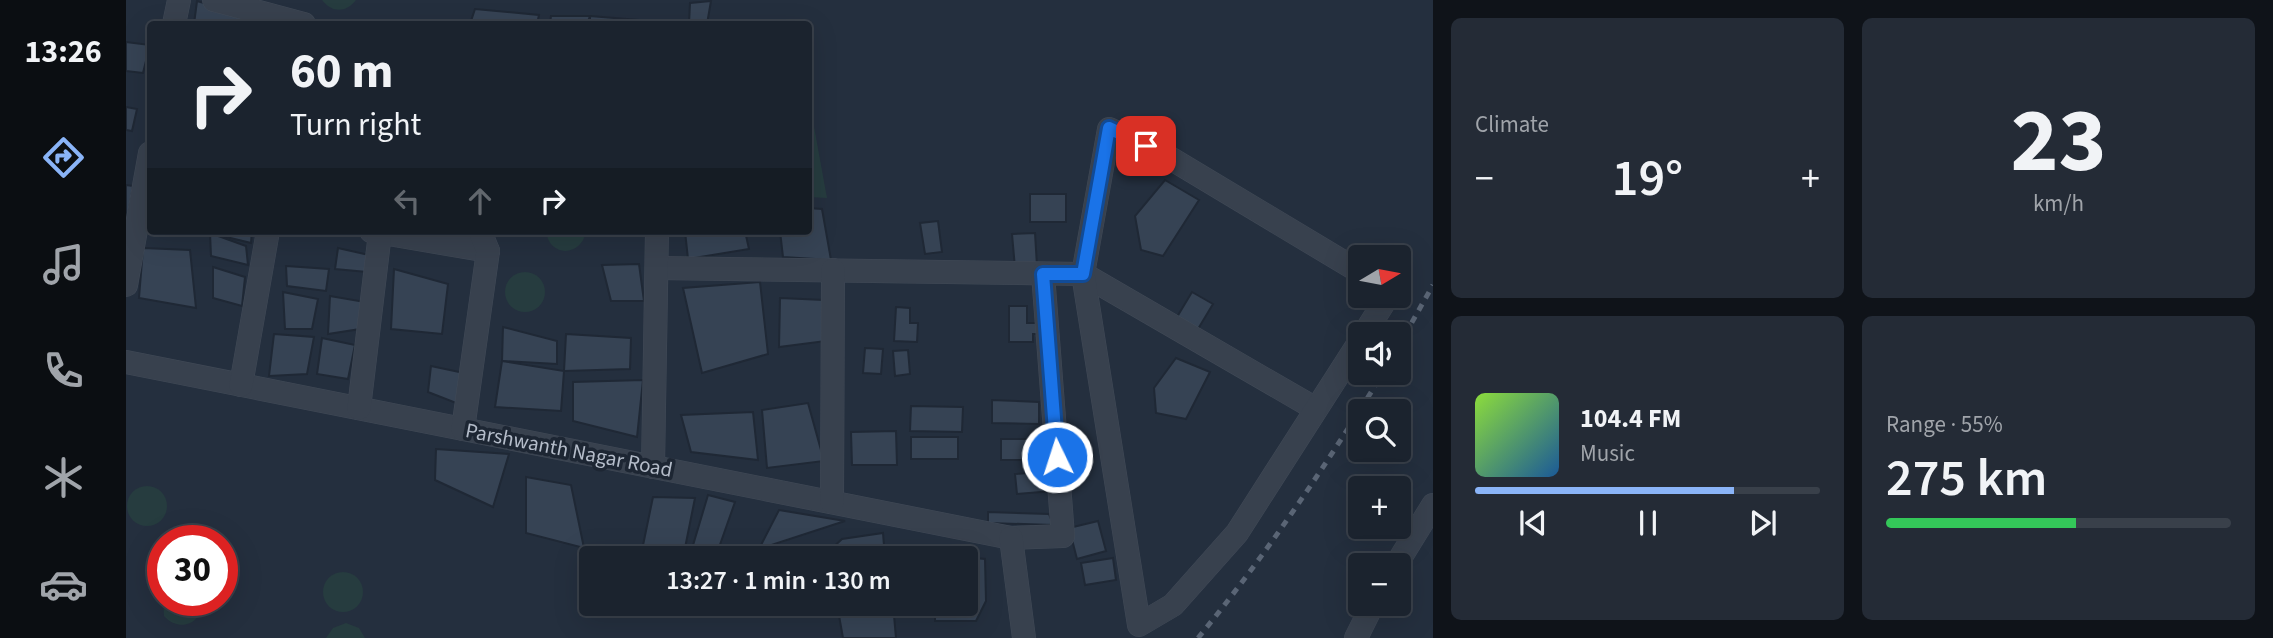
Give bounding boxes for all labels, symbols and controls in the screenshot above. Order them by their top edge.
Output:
text: 13:26 [24,29,102,75]
text: 60 m [290,37,394,107]
icon: right [175,49,266,140]
text: 23 [2010,77,2107,206]
text: Turn right [290,102,421,148]
text: Climate [1475,108,1549,141]
pin [1116,116,1176,176]
icon: arrive [1127,127,1165,165]
icon: directions [39,133,88,182]
text: 19° [1612,142,1683,216]
text: − [1475,152,1494,206]
text: + [1801,152,1820,206]
icon: left [388,182,426,220]
icon: ahead [461,182,499,220]
icon: right [534,182,572,220]
text: km/h [2033,187,2084,220]
icon: music [39,240,88,289]
north arrow [1348,245,1410,308]
map controls [1348,245,1411,616]
button: sound [1348,322,1411,385]
icon: phone [39,346,88,395]
button: search [1348,399,1411,462]
text: 104.4 FM [1580,400,1681,437]
text: Range · 55% [1886,408,2003,441]
street label: Parshwanth Nagar Road [463,415,675,485]
position arrow [1020,420,1094,494]
text: Music [1580,437,1635,470]
text: 275 km [1886,442,2047,516]
icon: climate [39,453,88,502]
button: + [1348,476,1411,539]
icon: previous [1514,504,1552,542]
icon: pause [1629,504,1667,542]
icon: next [1744,504,1782,542]
speed limit sign: 30 [147,525,238,616]
button: − [1348,553,1411,616]
icon: car [39,560,88,609]
text: 13:27 · 1 min · 130 m [666,562,891,599]

